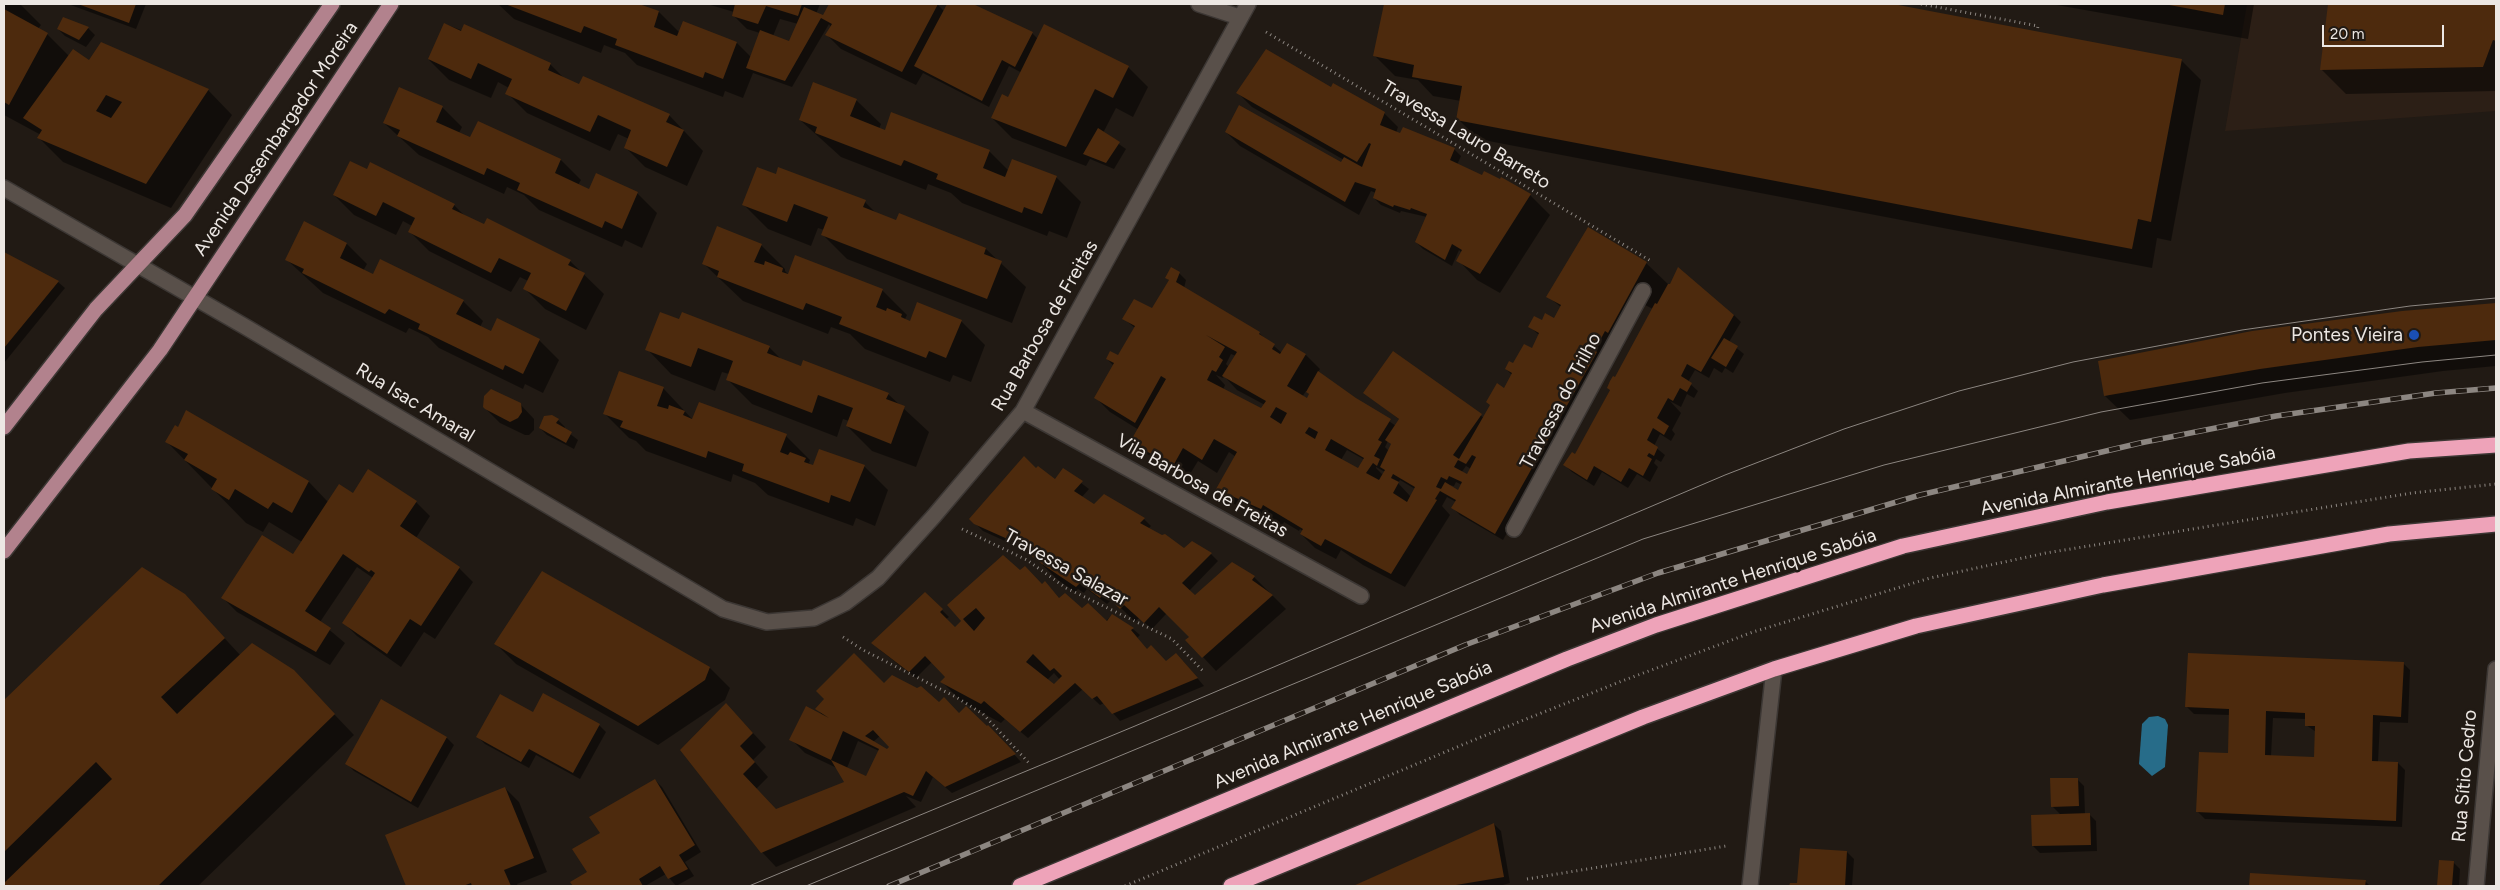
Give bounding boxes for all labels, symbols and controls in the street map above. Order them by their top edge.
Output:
scale bar [2325,15,2448,47]
street label: Avenida Desembargador Moreira [189,17,363,261]
text: 20 m [2330,25,2364,43]
street label: Travessa Lauro Barreto [1378,76,1554,194]
street label: Rua Barbosa de Freitas [987,237,1103,415]
place label: Pontes Vieira [2291,324,2403,346]
marker: Pontes Vieira [2407,328,2421,342]
street label: Travessa do Trilho [1516,329,1606,473]
street label: Rua Isac Amaral [351,359,479,447]
street label: Vila Barbosa de Freitas [1112,429,1292,543]
street label: Avenida Almirante Henrique Sabóia [1979,441,2277,521]
street label: Travessa Salazar [1000,524,1132,612]
street label: Avenida Almirante Henrique Sabóia [1587,524,1879,638]
street label: Avenida Almirante Henrique Sabóia [1210,656,1496,794]
street label: Rua Sítio Cedro [2448,709,2482,843]

